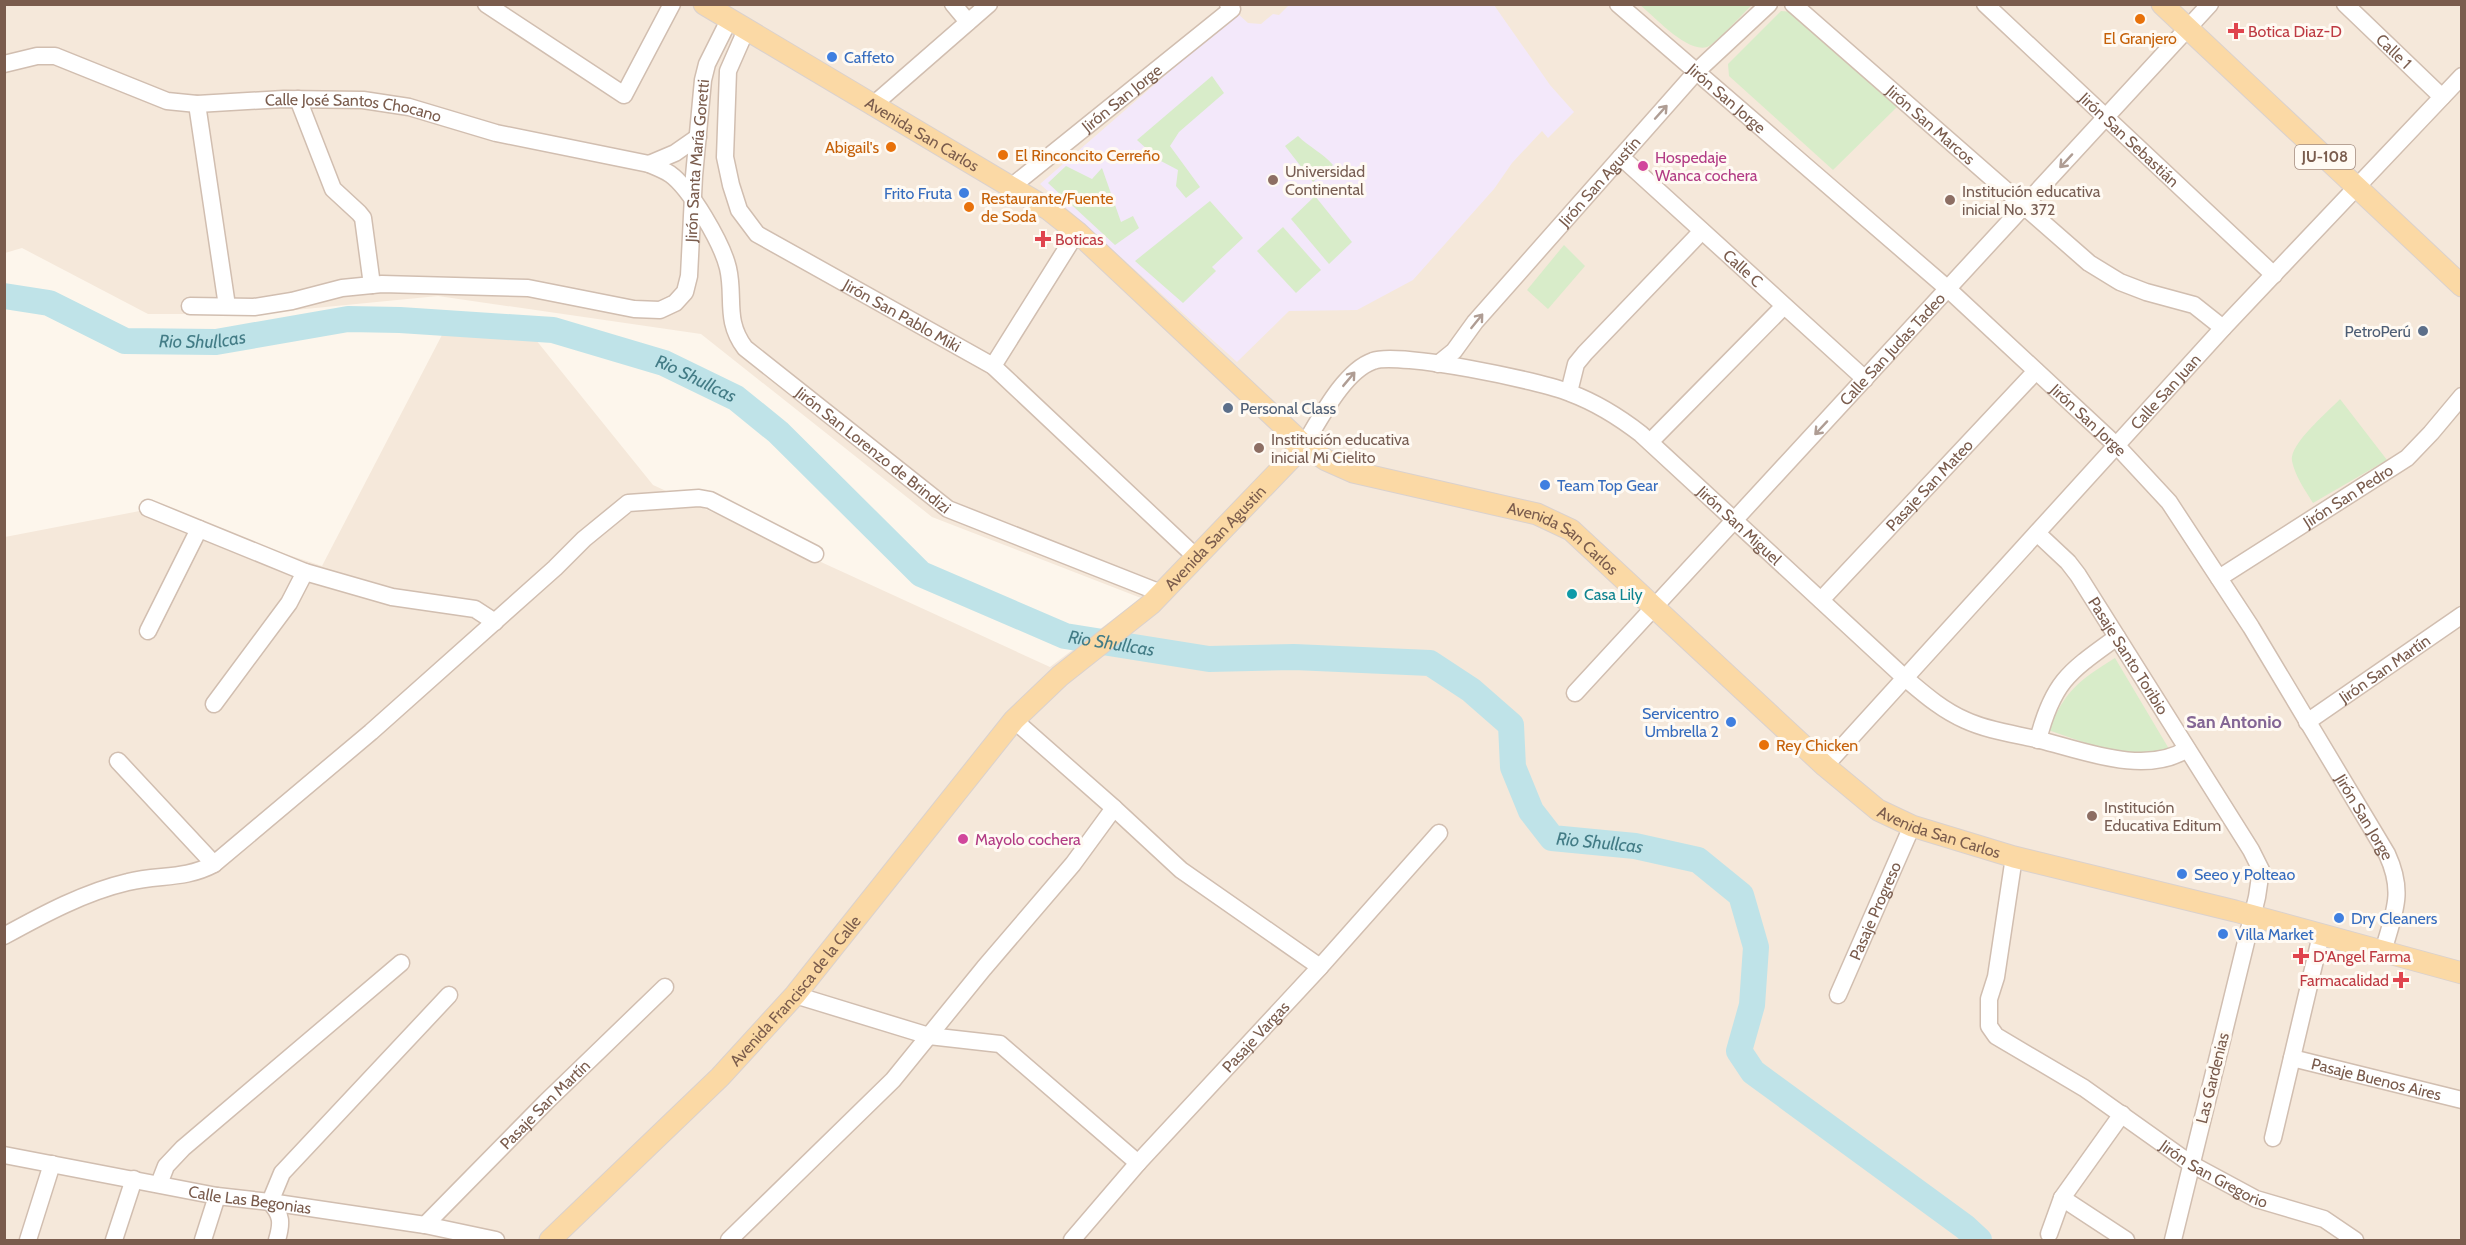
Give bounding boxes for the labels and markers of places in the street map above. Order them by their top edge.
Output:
marker: El Granjero [2133,12,2147,26]
place label: Botica Diaz-D [2248,22,2342,41]
marker: Botica Diaz-D [2229,24,2243,38]
place label: El Granjero [2103,29,2177,48]
place label: Caffeto [844,48,894,67]
marker: Caffeto [825,50,839,64]
place label: Abigail's [825,138,879,157]
marker: Abigail's [884,140,898,154]
place label: El Rinconcito Cerreño [1015,146,1160,165]
marker: El Rinconcito Cerreño [996,148,1010,162]
place label: Hospedaje Wanca cochera [1655,148,1758,185]
marker: Hospedaje Wanca cochera [1636,159,1650,173]
place label: Universidad Continental [1285,162,1365,199]
marker: Universidad Continental [1266,173,1280,187]
place label: Institución educativa inicial No. 372 [1962,182,2101,219]
place label: Frito Fruta [884,184,952,203]
marker: Frito Fruta [957,186,971,200]
place label: Restaurante/Fuente de Soda [981,189,1113,226]
marker: Institución educativa inicial No. 372 [1943,193,1957,207]
marker: Restaurante/Fuente de Soda [962,200,976,214]
place label: Boticas [1055,230,1104,249]
marker: Boticas [1036,232,1050,246]
place label: PetroPerú [2345,322,2411,341]
marker: PetroPerú [2416,324,2430,338]
place label: Personal Class [1240,399,1337,418]
marker: Personal Class [1221,401,1235,415]
place label: Institución educativa inicial Mi Cielito [1271,430,1410,467]
marker: Institución educativa inicial Mi Cielito [1252,441,1266,455]
place label: Team Top Gear [1557,476,1659,495]
marker: Team Top Gear [1538,478,1552,492]
place label: Casa Lily [1584,585,1643,604]
marker: Casa Lily [1565,587,1579,601]
place label: Servicentro Umbrella 2 [1642,704,1719,741]
marker: Servicentro Umbrella 2 [1724,715,1738,729]
place label: Rey Chicken [1776,736,1858,755]
marker: Rey Chicken [1757,738,1771,752]
place label: Institución Educativa Editum [2104,798,2221,835]
marker: Institución Educativa Editum [2085,809,2099,823]
place label: Mayolo cochera [975,830,1081,849]
marker: Mayolo cochera [956,832,970,846]
place label: Seeo y Polteao [2194,865,2295,884]
marker: Seeo y Polteao [2175,867,2189,881]
place label: Dry Cleaners [2351,909,2438,928]
marker: Dry Cleaners [2332,911,2346,925]
place label: Villa Market [2235,925,2314,944]
marker: Villa Market [2216,927,2230,941]
place label: D'Angel Farma [2313,947,2411,966]
marker: D'Angel Farma [2294,949,2308,963]
place label: Farmacalidad [2300,971,2389,990]
marker: Farmacalidad [2394,973,2408,987]

